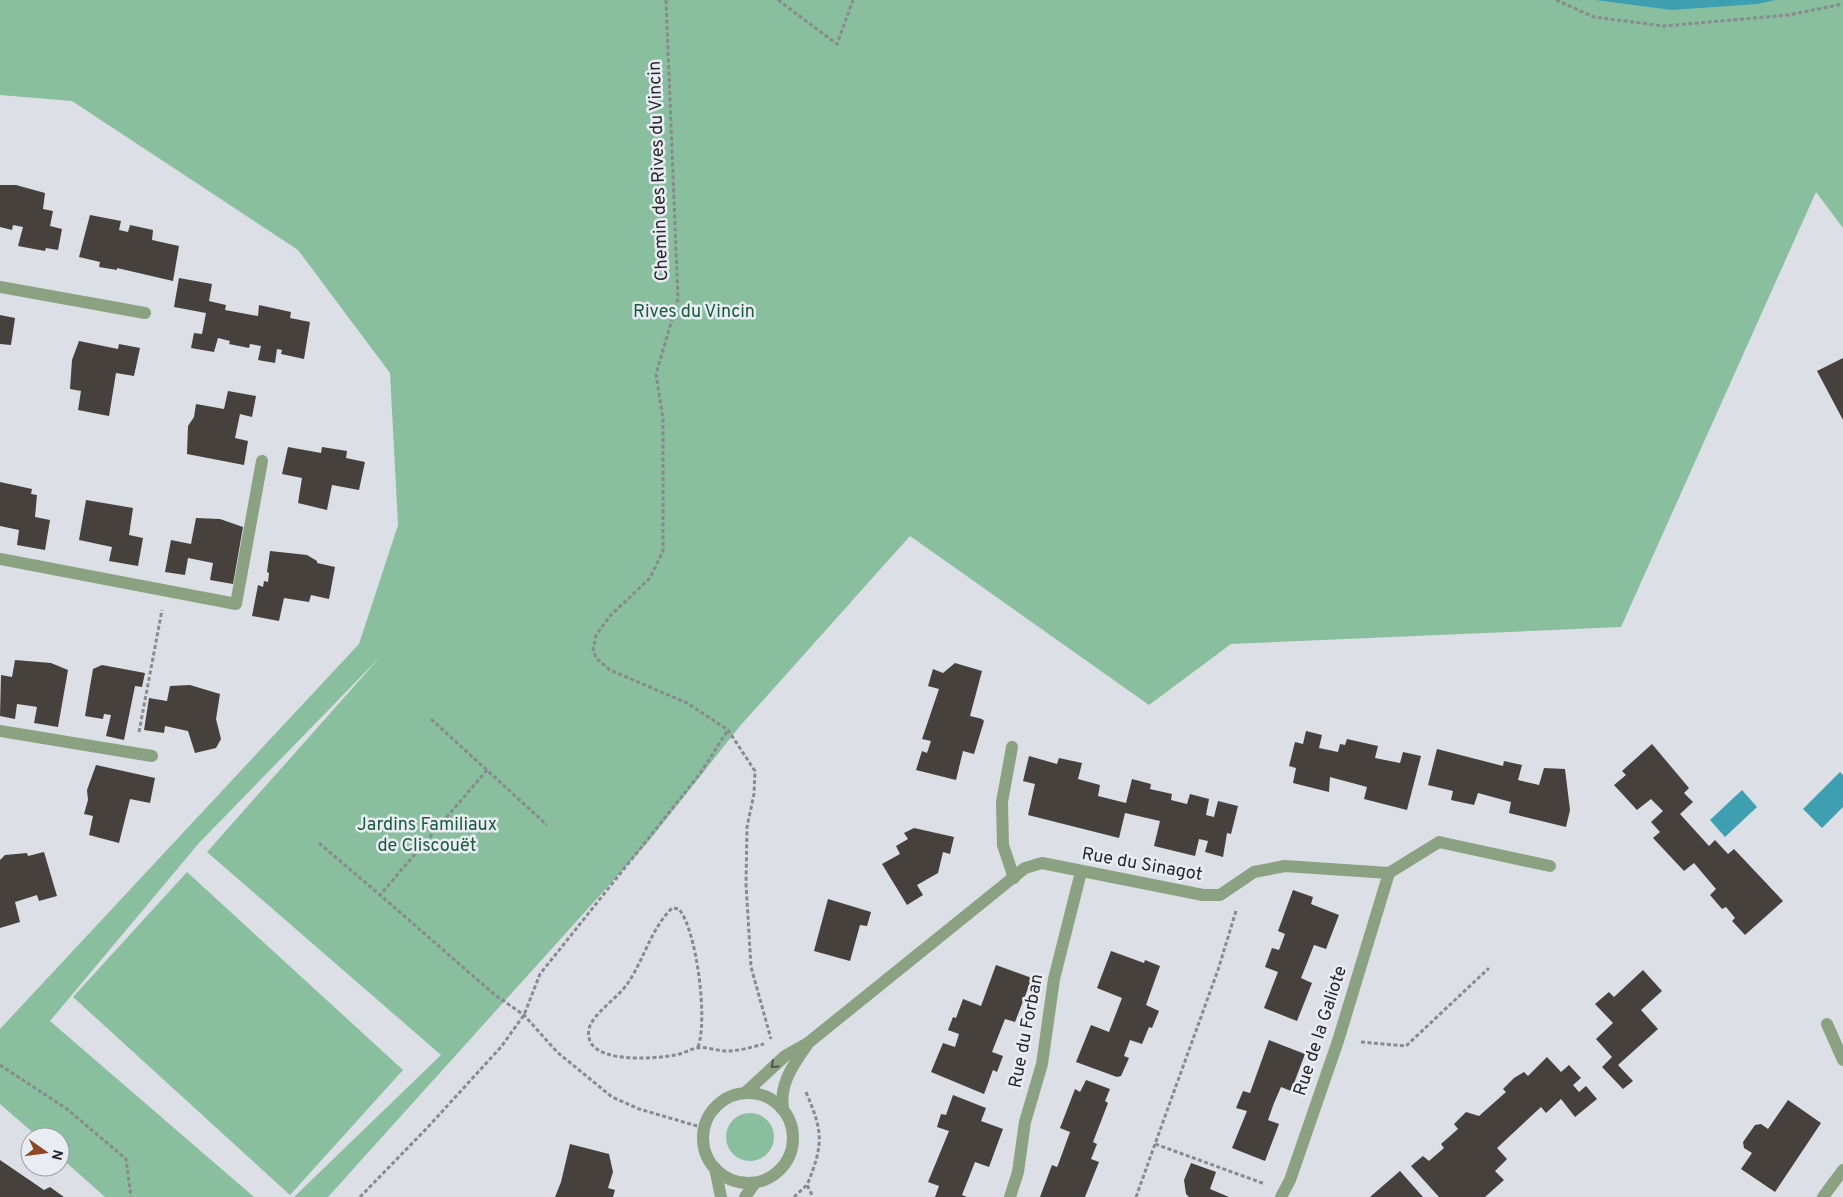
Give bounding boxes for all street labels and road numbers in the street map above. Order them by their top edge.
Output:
street label: Chemin des Rives du Vincin [644,60,674,282]
street label: Rue du Sinagot [1080,843,1204,887]
street label: Rue de la Galiote [1289,963,1353,1099]
street label: Rue du Forban [1005,972,1049,1090]

